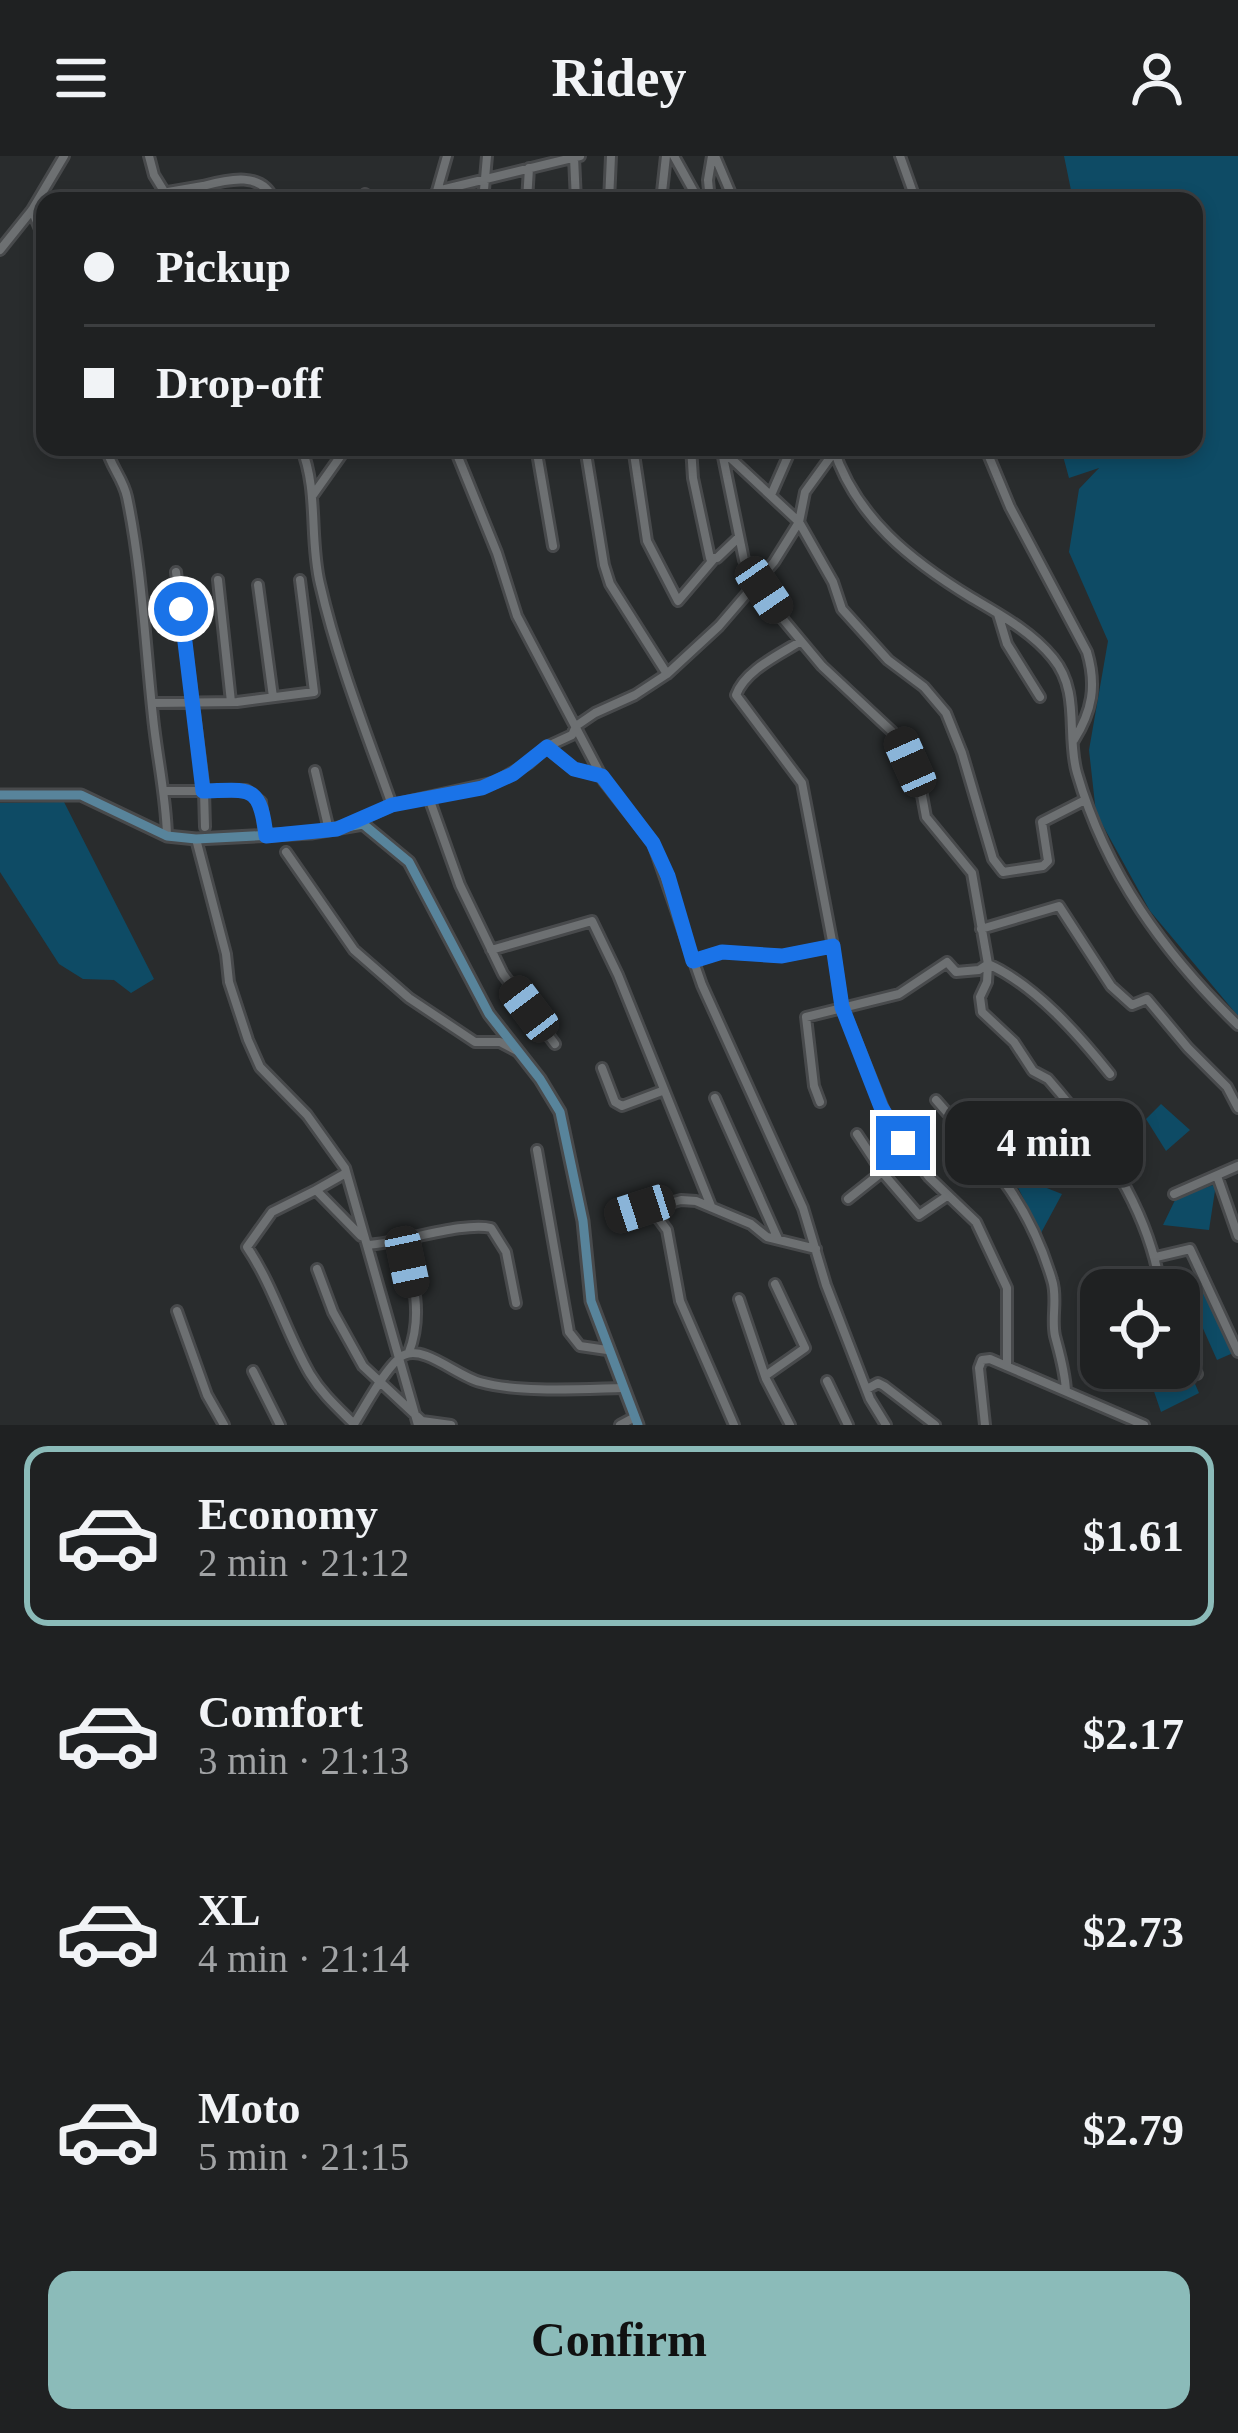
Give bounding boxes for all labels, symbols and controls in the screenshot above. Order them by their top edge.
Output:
icon: menu [48,45,114,111]
icon: person [1124,45,1190,111]
text: Ridey [552,48,687,108]
text: Pickup [156,242,291,292]
text: Drop-off [156,358,323,408]
car [729,550,799,630]
route start [154,582,208,636]
car [879,722,941,802]
car [493,969,565,1049]
callout: 4 min [945,1101,1143,1185]
route end [876,1116,930,1170]
text: 4 min [997,1121,1091,1164]
car [600,1181,680,1237]
car [382,1223,432,1301]
map controls [1080,1269,1200,1389]
button: locate [1080,1269,1200,1389]
icon: car [54,1482,162,1590]
text: Economy [198,1489,378,1539]
text: $1.61 [1083,1511,1184,1561]
text: 2 min · 21:12 [198,1541,409,1584]
icon: car [54,1680,162,1788]
text: Comfort [198,1687,363,1737]
text: $2.17 [1083,1709,1184,1759]
text: 3 min · 21:13 [198,1739,409,1782]
icon: car [54,1878,162,1986]
text: XL [198,1885,261,1935]
text: $2.73 [1083,1907,1184,1957]
text: 4 min · 21:14 [198,1937,409,1980]
icon: car [54,2076,162,2184]
text: Moto [198,2083,300,2133]
text: $2.79 [1083,2105,1184,2155]
text: 5 min · 21:15 [198,2135,409,2178]
button: Confirm [48,2271,1190,2409]

